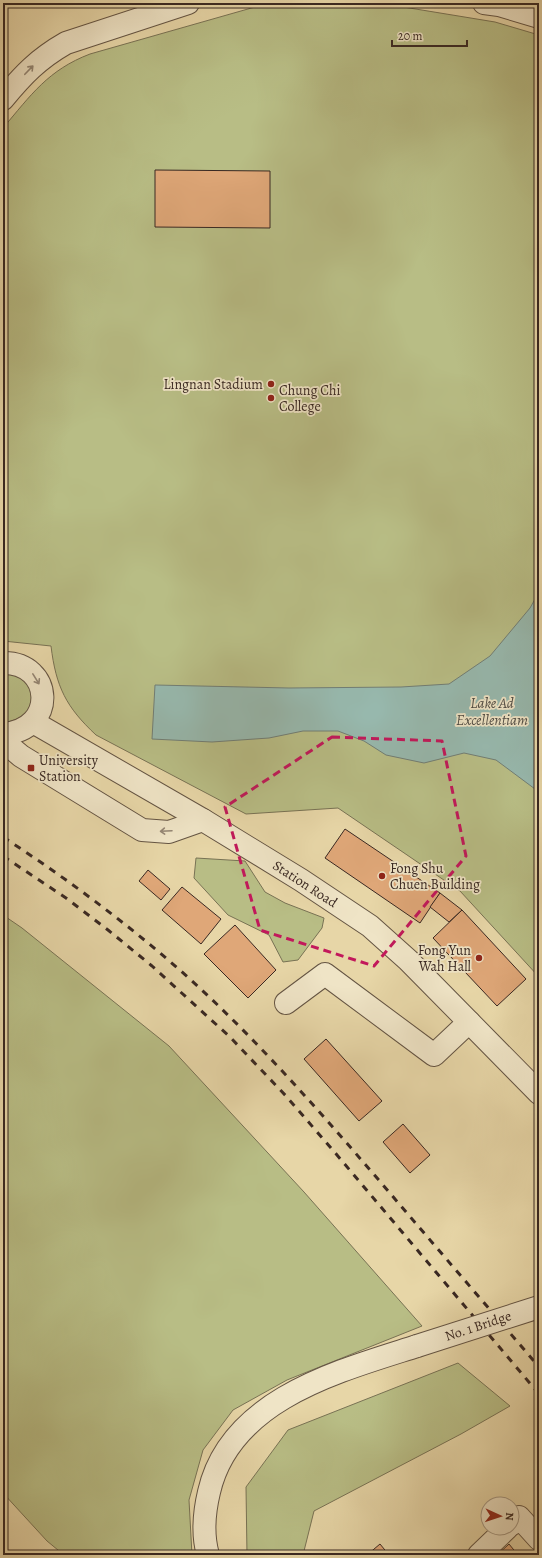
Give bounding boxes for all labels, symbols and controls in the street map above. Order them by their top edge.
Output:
scale bar [392,22,467,48]
text: 20 m [398,28,422,44]
one-way arrow [24,65,34,75]
place label: Lingnan Stadium [163,375,263,394]
marker: Lingnan Stadium [266,379,276,389]
place label: Chung Chi College [279,381,341,416]
marker: Chung Chi College [266,393,276,403]
one-way arrow [32,673,40,685]
water label: Lake Ad Excellentiam [456,693,528,730]
place label: University Station [39,751,99,786]
marker: University Station [26,763,36,773]
one-way arrow [160,827,173,835]
street label: Station Road [269,856,341,912]
place label: Fong Shu Chuen Building [390,859,480,894]
marker: Fong Shu Chuen Building [377,871,387,881]
place label: Fong Yun Wah Hall [418,941,472,976]
marker: Fong Yun Wah Hall [474,953,484,963]
street label: No. 1 Bridge [442,1306,514,1346]
north arrow [480,1496,520,1536]
text: N [502,1512,517,1521]

